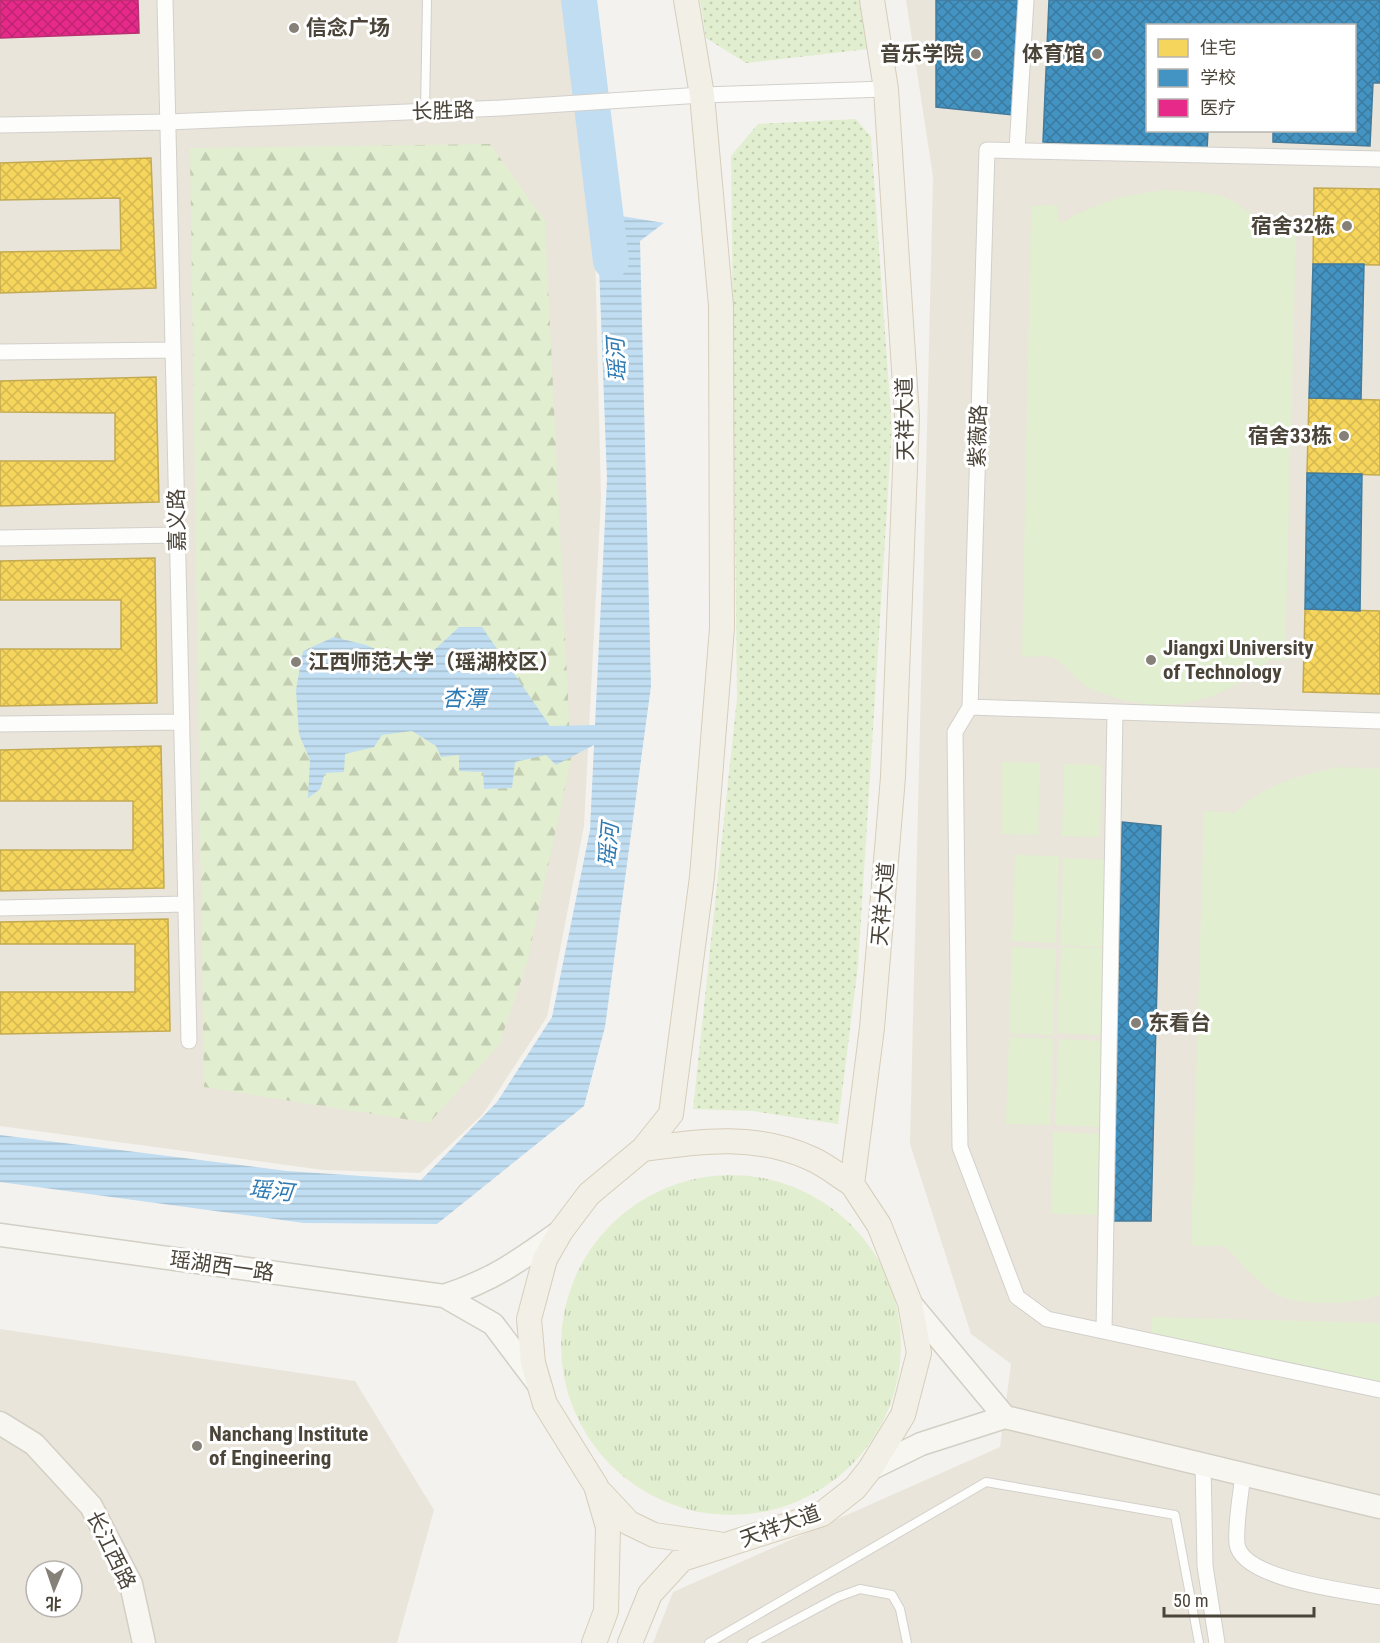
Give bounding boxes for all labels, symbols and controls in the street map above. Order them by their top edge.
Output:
place label: 信念广场 [306,16,390,40]
marker: 信念广场 [287,21,301,35]
legend [1146,24,1356,132]
text: 住宅 [1200,37,1236,58]
place label: 音乐学院 [880,42,964,66]
place label: 体育馆 [1022,42,1085,66]
marker: 音乐学院 [969,47,983,61]
marker: 体育馆 [1090,47,1104,61]
text: 学校 [1200,67,1236,88]
text: 医疗 [1200,97,1236,118]
street label: 长胜路 [411,98,475,124]
place label: 宿舍32栋 [1251,214,1335,238]
marker: 宿舍32栋 [1340,219,1354,233]
water label: 瑶河 [603,333,630,383]
street label: 天祥大道 [892,377,918,461]
street label: 紫薇路 [965,404,991,468]
place label: 宿舍33栋 [1248,424,1332,448]
marker: 宿舍33栋 [1337,429,1351,443]
street label: 嘉义路 [164,488,190,552]
place label: Jiangxi University of Technology [1163,636,1314,684]
place label: 江西师范大学（瑶湖校区） [308,650,560,674]
marker: Jiangxi University of Technology [1144,653,1158,667]
marker: 江西师范大学（瑶湖校区） [289,655,303,669]
water label: 杏潭 [442,686,490,711]
water label: 瑶河 [594,818,623,868]
street label: 天祥大道 [867,861,899,947]
place label: 东看台 [1148,1011,1211,1035]
marker: 东看台 [1129,1016,1143,1030]
water label: 瑶河 [248,1176,298,1206]
street label: 瑶湖西一路 [168,1247,276,1285]
place label: Nanchang Institute of Engineering [209,1422,368,1470]
marker: Nanchang Institute of Engineering [190,1439,204,1453]
street label: 天祥大道 [736,1500,824,1552]
street label: 长江西路 [82,1507,140,1593]
north arrow [24,1559,84,1619]
scale bar [1164,1580,1314,1618]
text: 50 m [1173,1590,1208,1611]
text: 北 [45,1594,62,1613]

